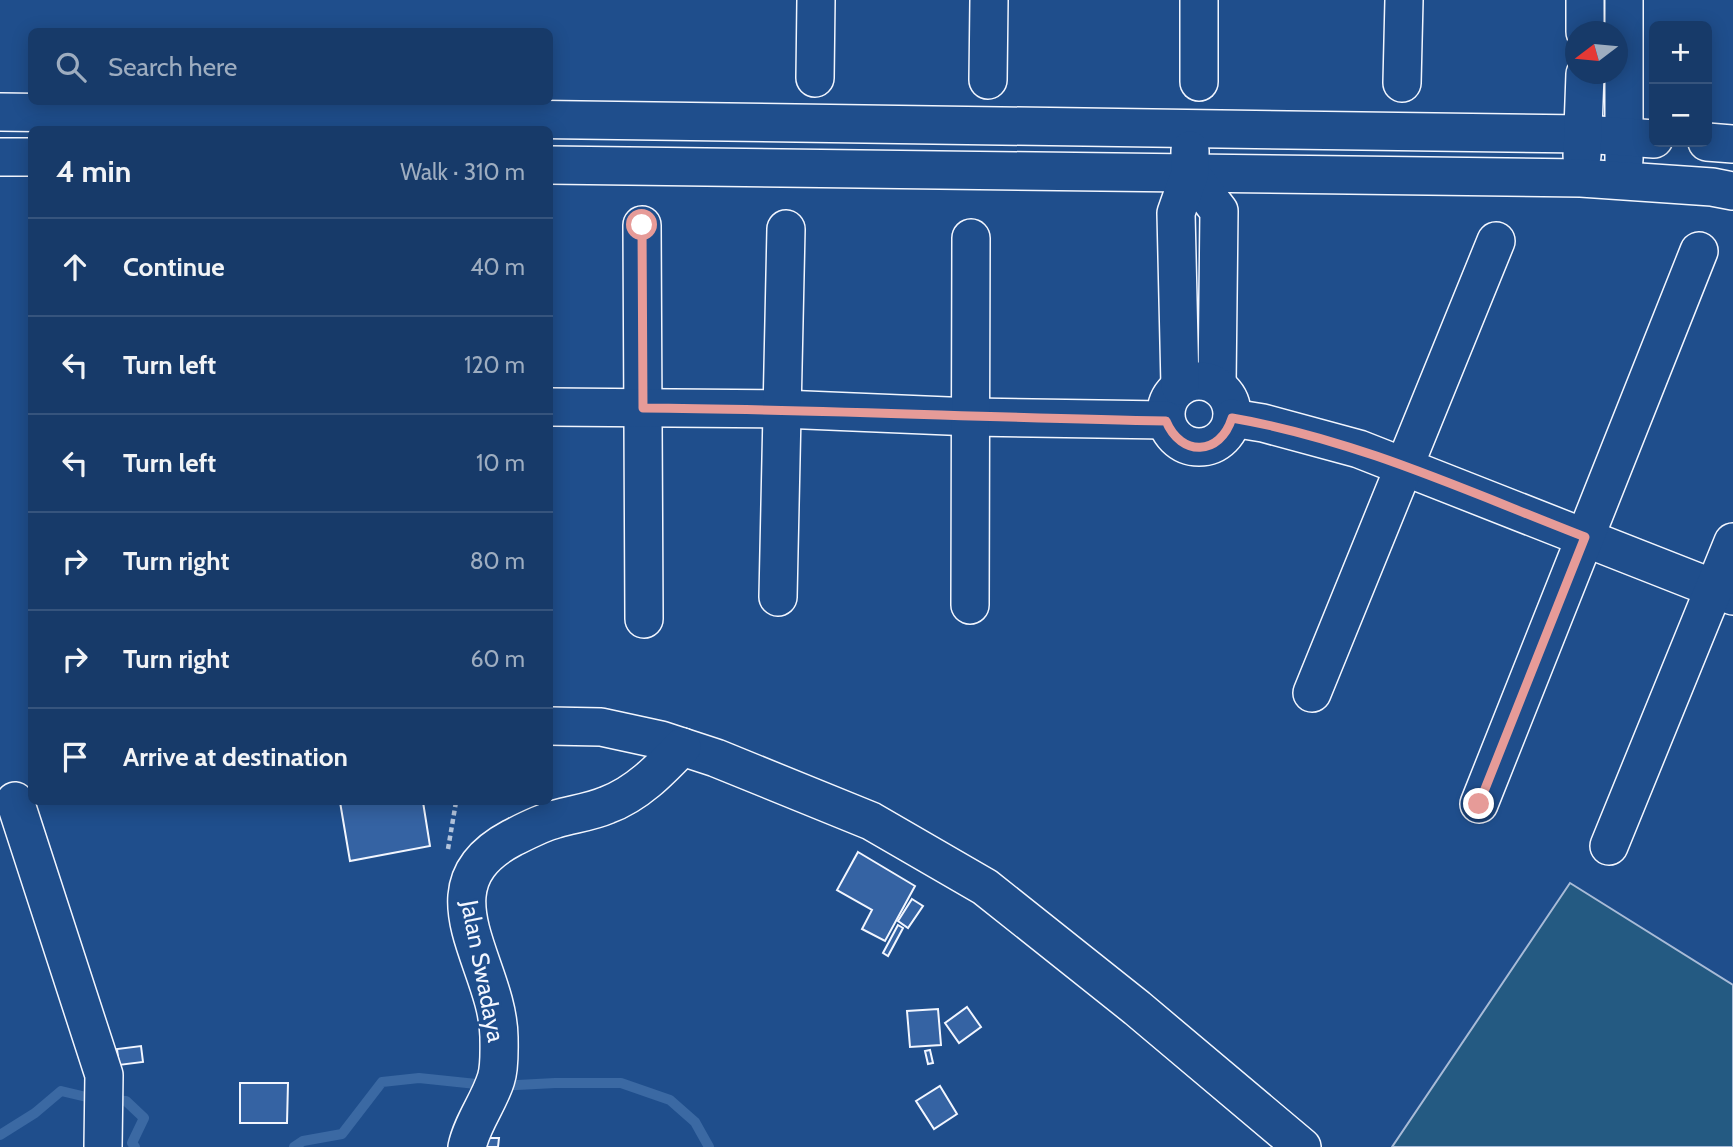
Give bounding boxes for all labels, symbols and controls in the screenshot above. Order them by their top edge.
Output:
north arrow [1565,21,1628,84]
map controls [1649,21,1712,147]
button: + [1649,21,1712,84]
search box [28,28,553,105]
icon: search [52,48,90,86]
text: Search here [108,51,237,83]
button: − [1649,84,1712,147]
text: 4 min [56,153,131,190]
text: Walk · 310 m [400,158,525,186]
route start [626,209,657,240]
icon: ahead [56,248,94,286]
text: Continue [123,251,225,283]
text: 40 m [470,253,525,281]
icon: left [56,346,94,384]
text: Turn left [123,349,216,381]
text: 120 m [464,351,525,379]
icon: left [56,444,94,482]
text: Turn left [123,447,216,479]
text: 10 m [476,449,525,477]
icon: right [56,542,94,580]
text: Turn right [123,545,229,577]
text: 80 m [470,547,525,575]
icon: right [56,640,94,678]
text: Turn right [123,643,229,675]
text: 60 m [471,645,525,673]
icon: arrive [56,738,94,776]
text: Arrive at destination [123,741,348,773]
route end [1463,788,1494,819]
street label: Jalan Swadaya [455,897,511,1045]

